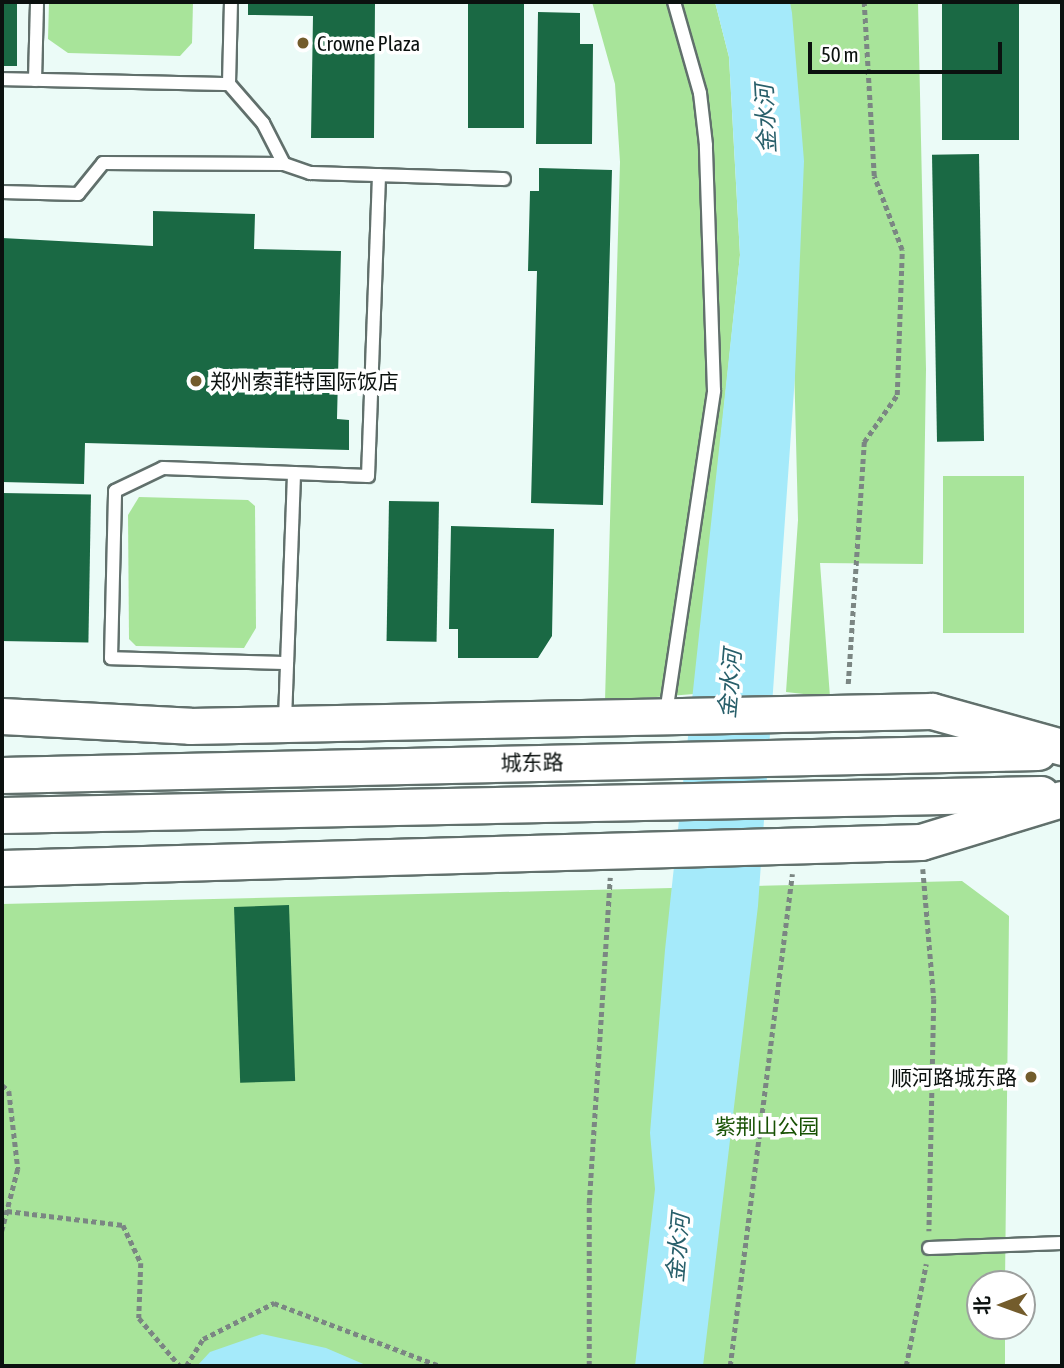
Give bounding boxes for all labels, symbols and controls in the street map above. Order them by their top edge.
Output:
scale bar [812,28,1006,72]
place label: Crowne Plaza [317,30,420,56]
marker: Crowne Plaza [295,35,311,51]
text: 50 m [821,42,859,66]
water label: 金水河 [750,84,782,154]
place label: 郑州索菲特国际饭店 [210,368,399,394]
marker: 郑州索菲特国际饭店 [188,373,204,389]
water label: 金水河 [713,648,747,720]
street label: 城东路 [500,749,564,775]
place label: 顺河路城东路 [891,1064,1017,1090]
marker: 顺河路城东路 [1023,1069,1039,1085]
park label: 紫荆山公园 [715,1113,819,1139]
water label: 金水河 [661,1212,695,1284]
north arrow [966,1270,1036,1340]
text: 北 [971,1296,993,1315]

